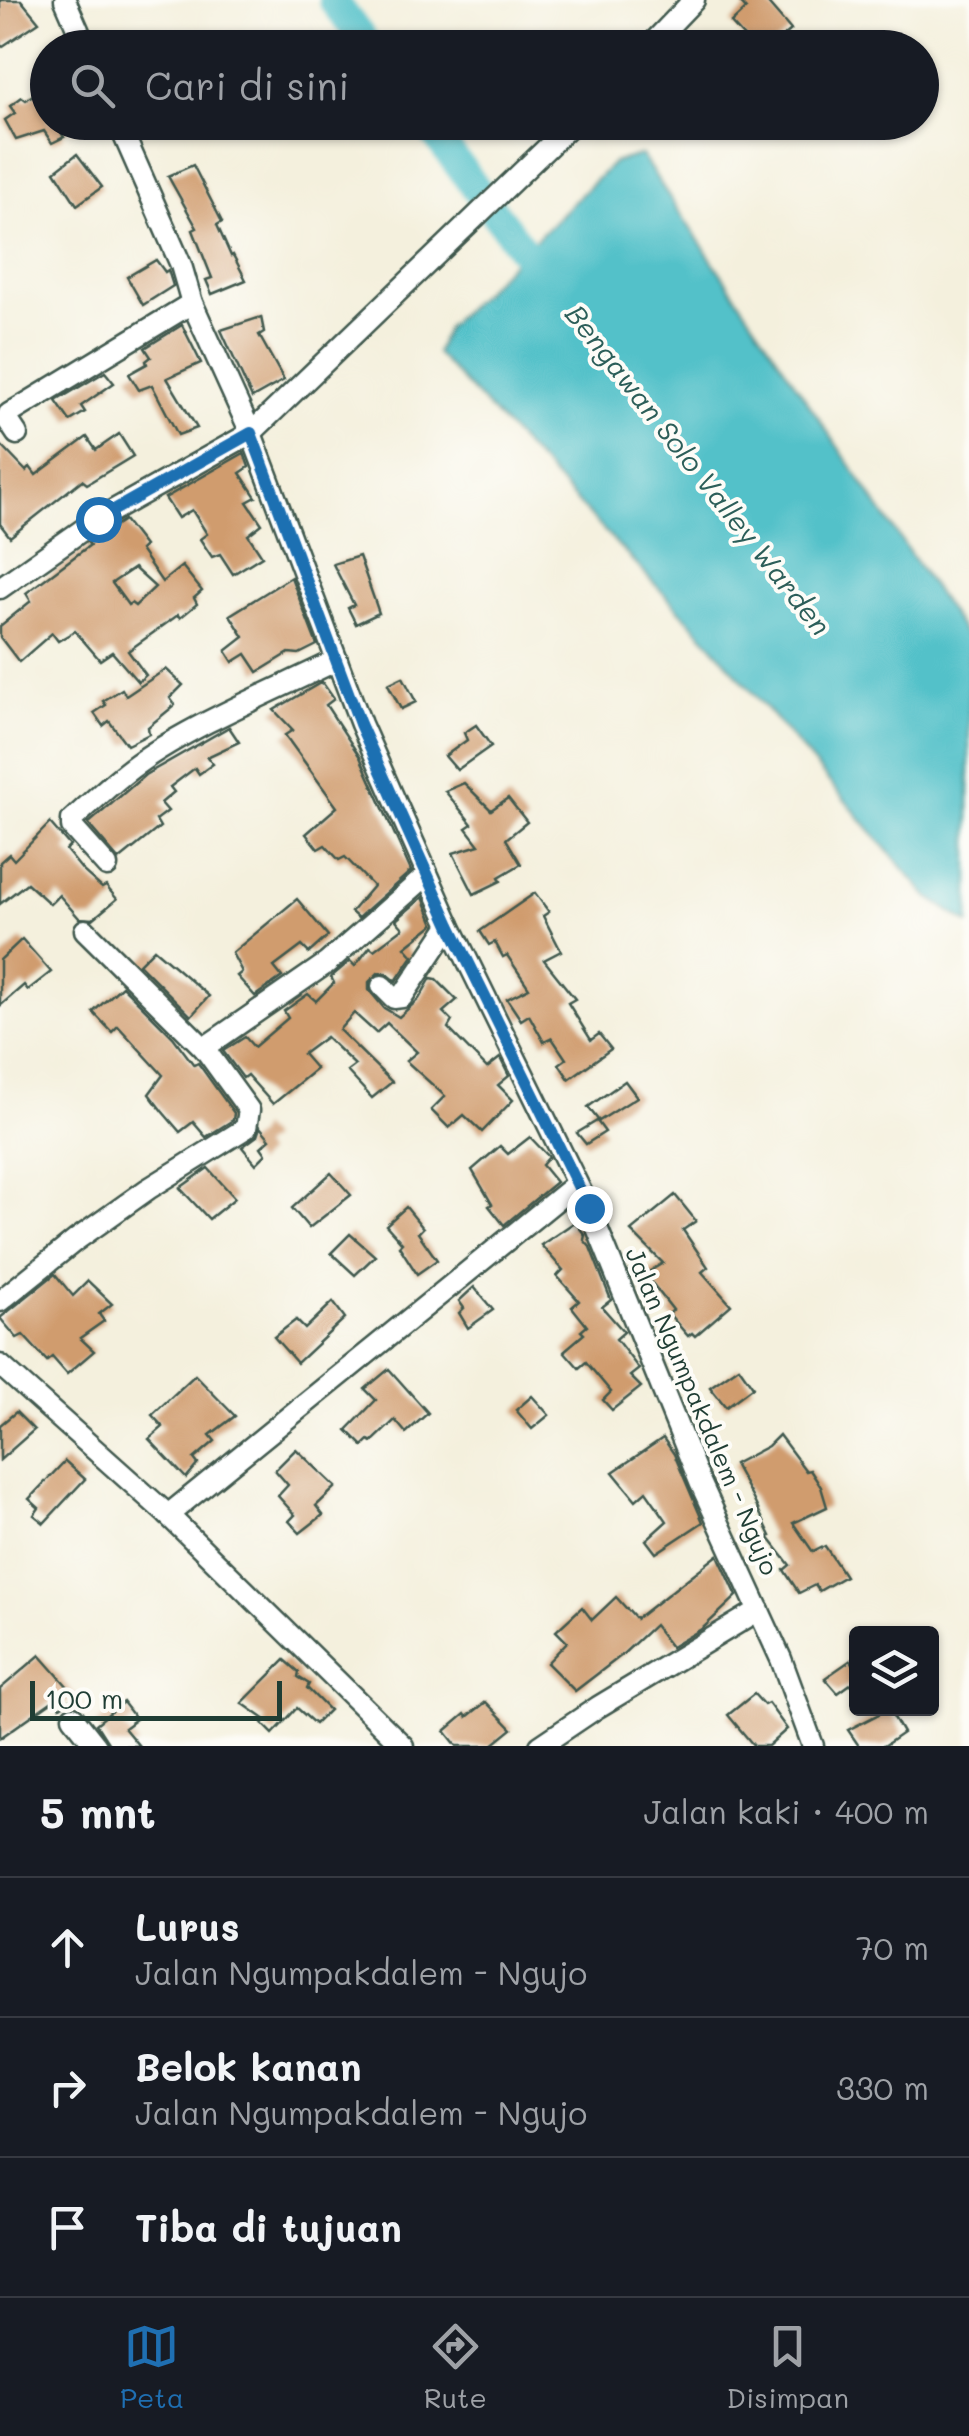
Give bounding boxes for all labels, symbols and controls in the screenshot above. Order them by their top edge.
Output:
search box [30,30,939,140]
icon: search [65,58,120,113]
text: Cari di sini [145,60,349,110]
water label: Bengawan Solo Valley Warden [558,297,839,642]
route start [76,497,122,543]
route end [567,1186,613,1232]
street label: Jalan Ngumpakdalem - Ngujo [619,1242,787,1579]
map controls [849,1626,939,1716]
button: layers [849,1626,939,1716]
scale bar [30,1676,282,1720]
text: 100 m [45,1680,123,1716]
text: 5 mnt [40,1784,156,1839]
text: Jalan kaki · 400 m [643,1790,929,1832]
text: Lurus [135,1901,240,1951]
icon: ahead [40,1920,95,1975]
text: 70 m [856,1926,929,1968]
text: Jalan Ngumpakdalem - Ngujo [135,1951,587,1993]
text: Belok kanan [135,2041,362,2091]
icon: right [40,2060,95,2115]
text: 330 m [836,2066,929,2108]
text: Jalan Ngumpakdalem - Ngujo [135,2091,587,2133]
icon: arrive [40,2200,95,2255]
text: Tiba di tujuan [135,2202,402,2252]
tab: Peta [120,2319,184,2415]
tab: Rute [424,2319,487,2415]
tab: Disimpan [727,2319,849,2415]

